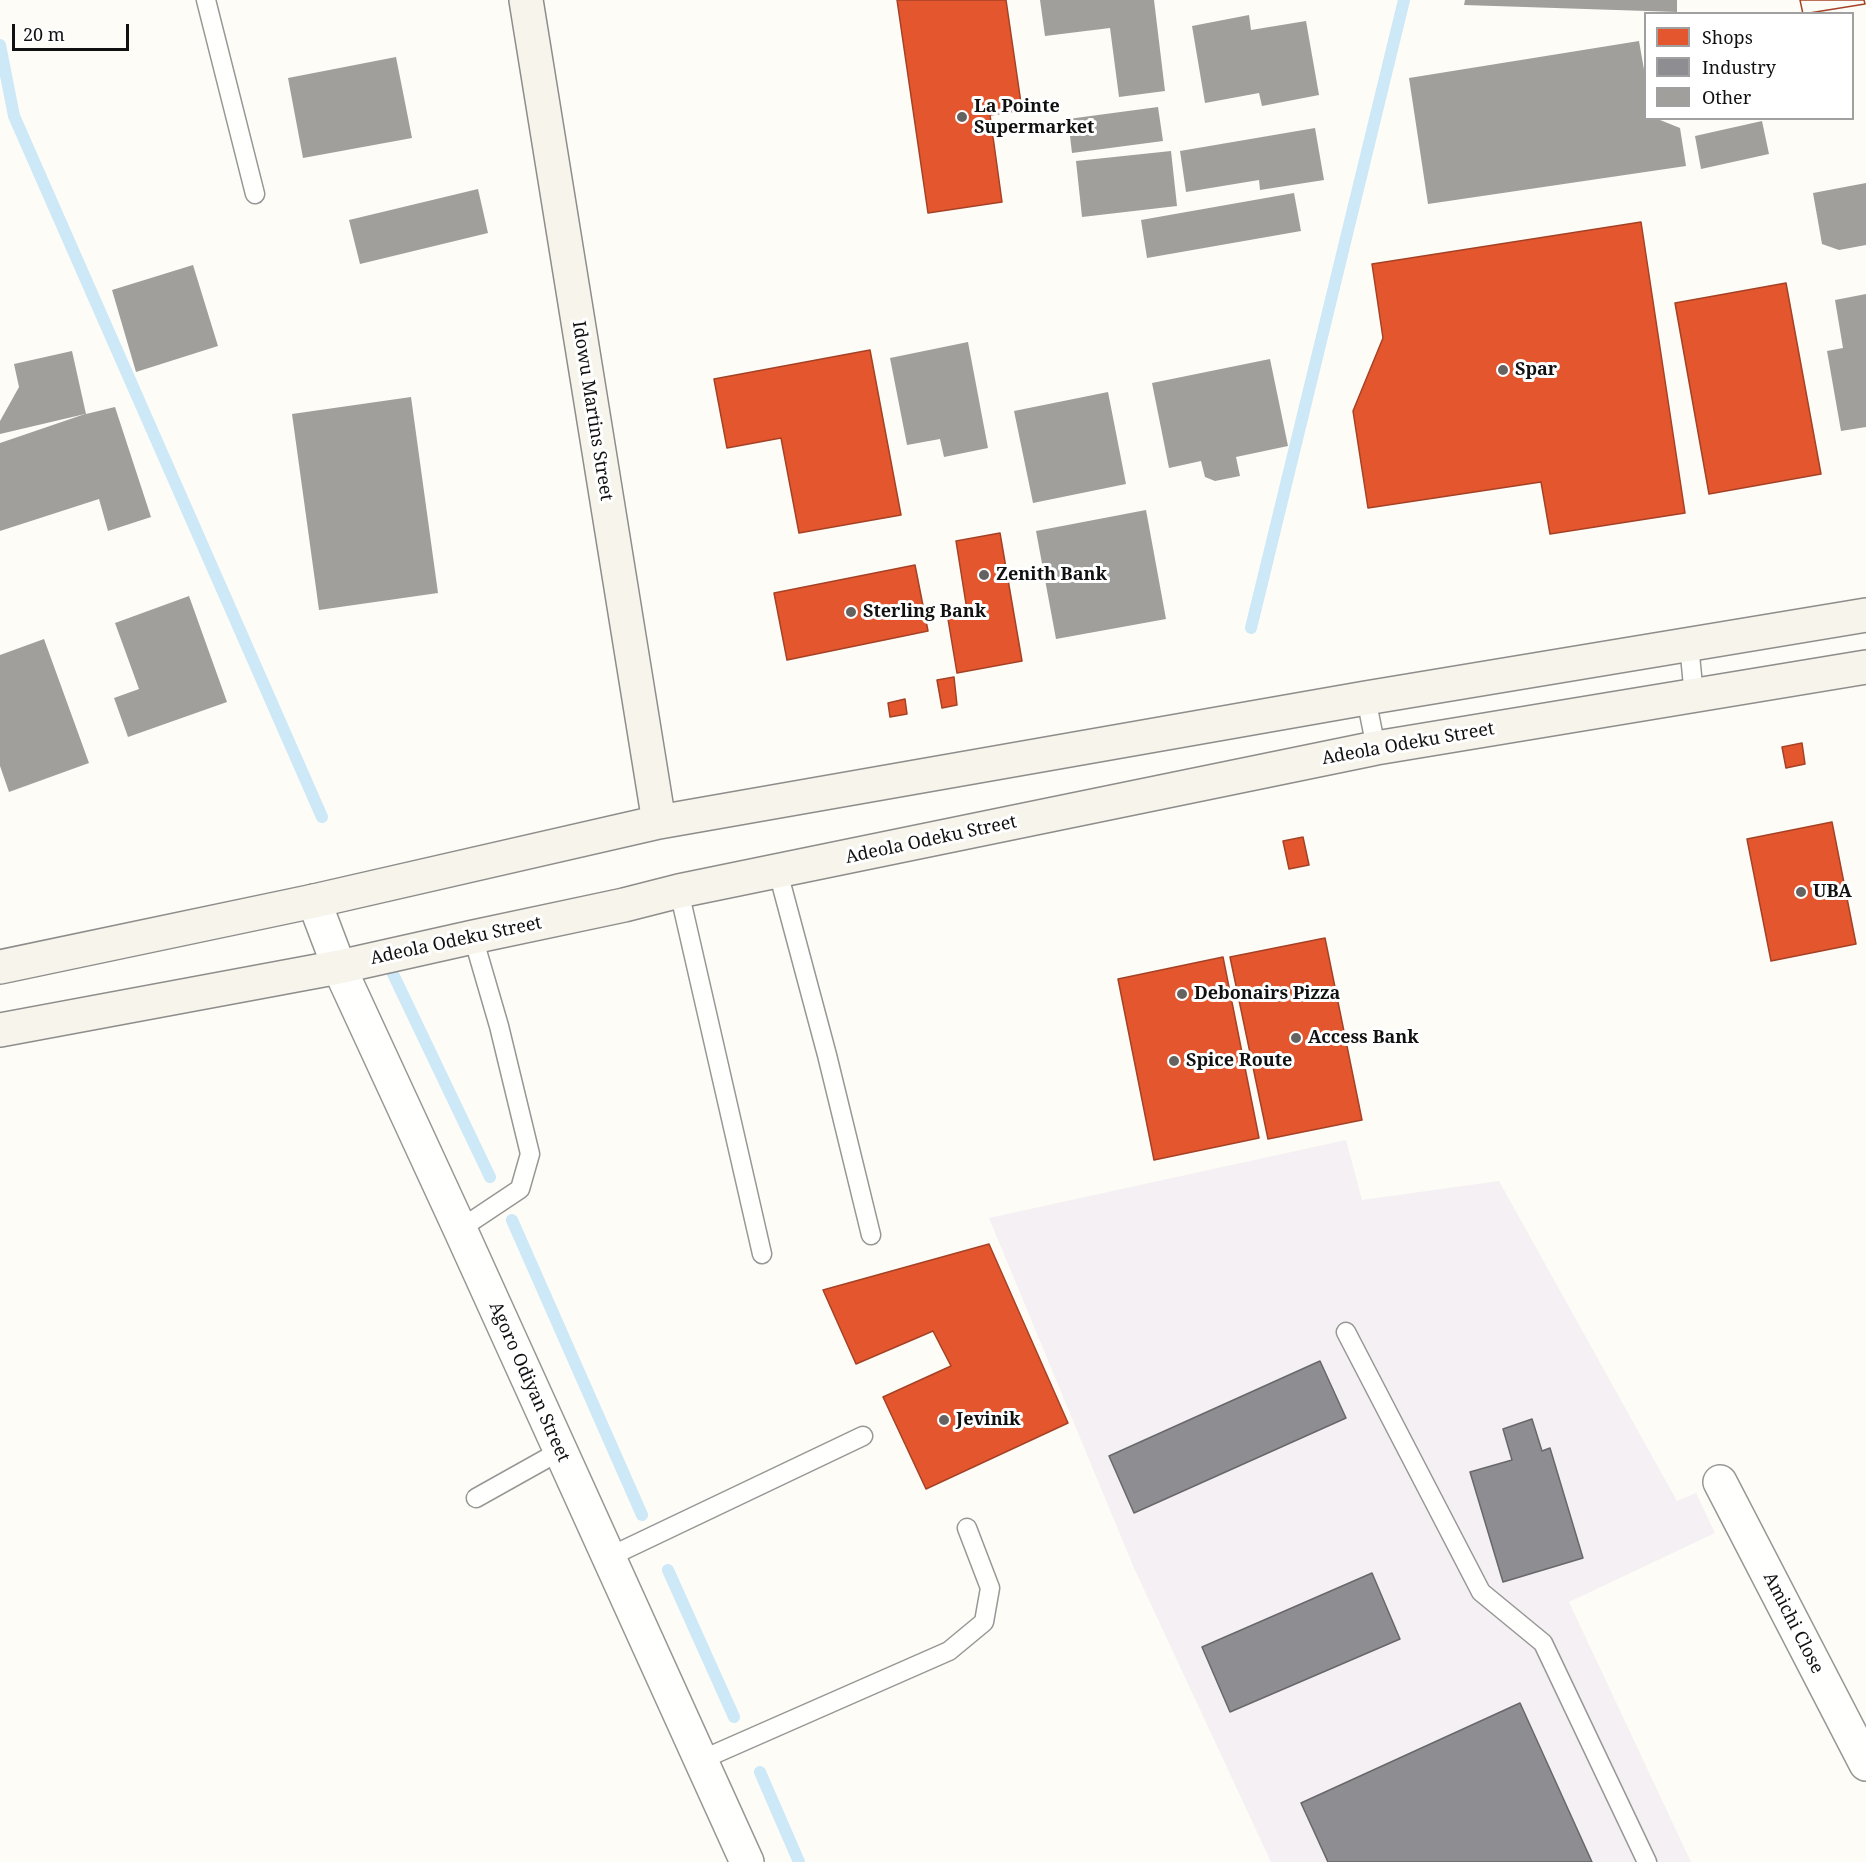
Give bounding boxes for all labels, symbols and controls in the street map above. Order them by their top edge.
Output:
scale bar [15,12,132,50]
legend [1644,12,1854,120]
text: 20 m [23,22,65,46]
text: Shops [1702,25,1753,49]
text: Industry [1702,55,1776,79]
text: Other [1702,85,1751,109]
place label: La Pointe Supermarket [974,96,1094,138]
marker: La Pointe Supermarket [955,110,969,124]
street label: Idowu Martins Street [567,319,617,503]
place label: Spar [1515,359,1557,381]
marker: Spar [1496,363,1510,377]
place label: Zenith Bank [996,564,1107,586]
marker: Zenith Bank [977,568,991,582]
place label: Sterling Bank [863,601,986,623]
marker: Sterling Bank [844,605,858,619]
street label: Adeola Odeku Street [1320,718,1496,770]
street label: Adeola Odeku Street [843,811,1019,869]
place label: UBA [1813,881,1852,903]
marker: UBA [1794,885,1808,899]
street label: Adeola Odeku Street [368,912,544,970]
place label: Debonairs Pizza [1194,983,1340,1005]
marker: Debonairs Pizza [1175,987,1189,1001]
place label: Access Bank [1308,1027,1419,1049]
marker: Access Bank [1289,1031,1303,1045]
place label: Spice Route [1186,1050,1292,1072]
marker: Spice Route [1167,1054,1181,1068]
street label: Agoro Odiyan Street [484,1299,574,1465]
place label: Jevinik [956,1409,1020,1431]
marker: Jevinik [937,1413,951,1427]
street label: Amichi Close [1758,1569,1828,1677]

